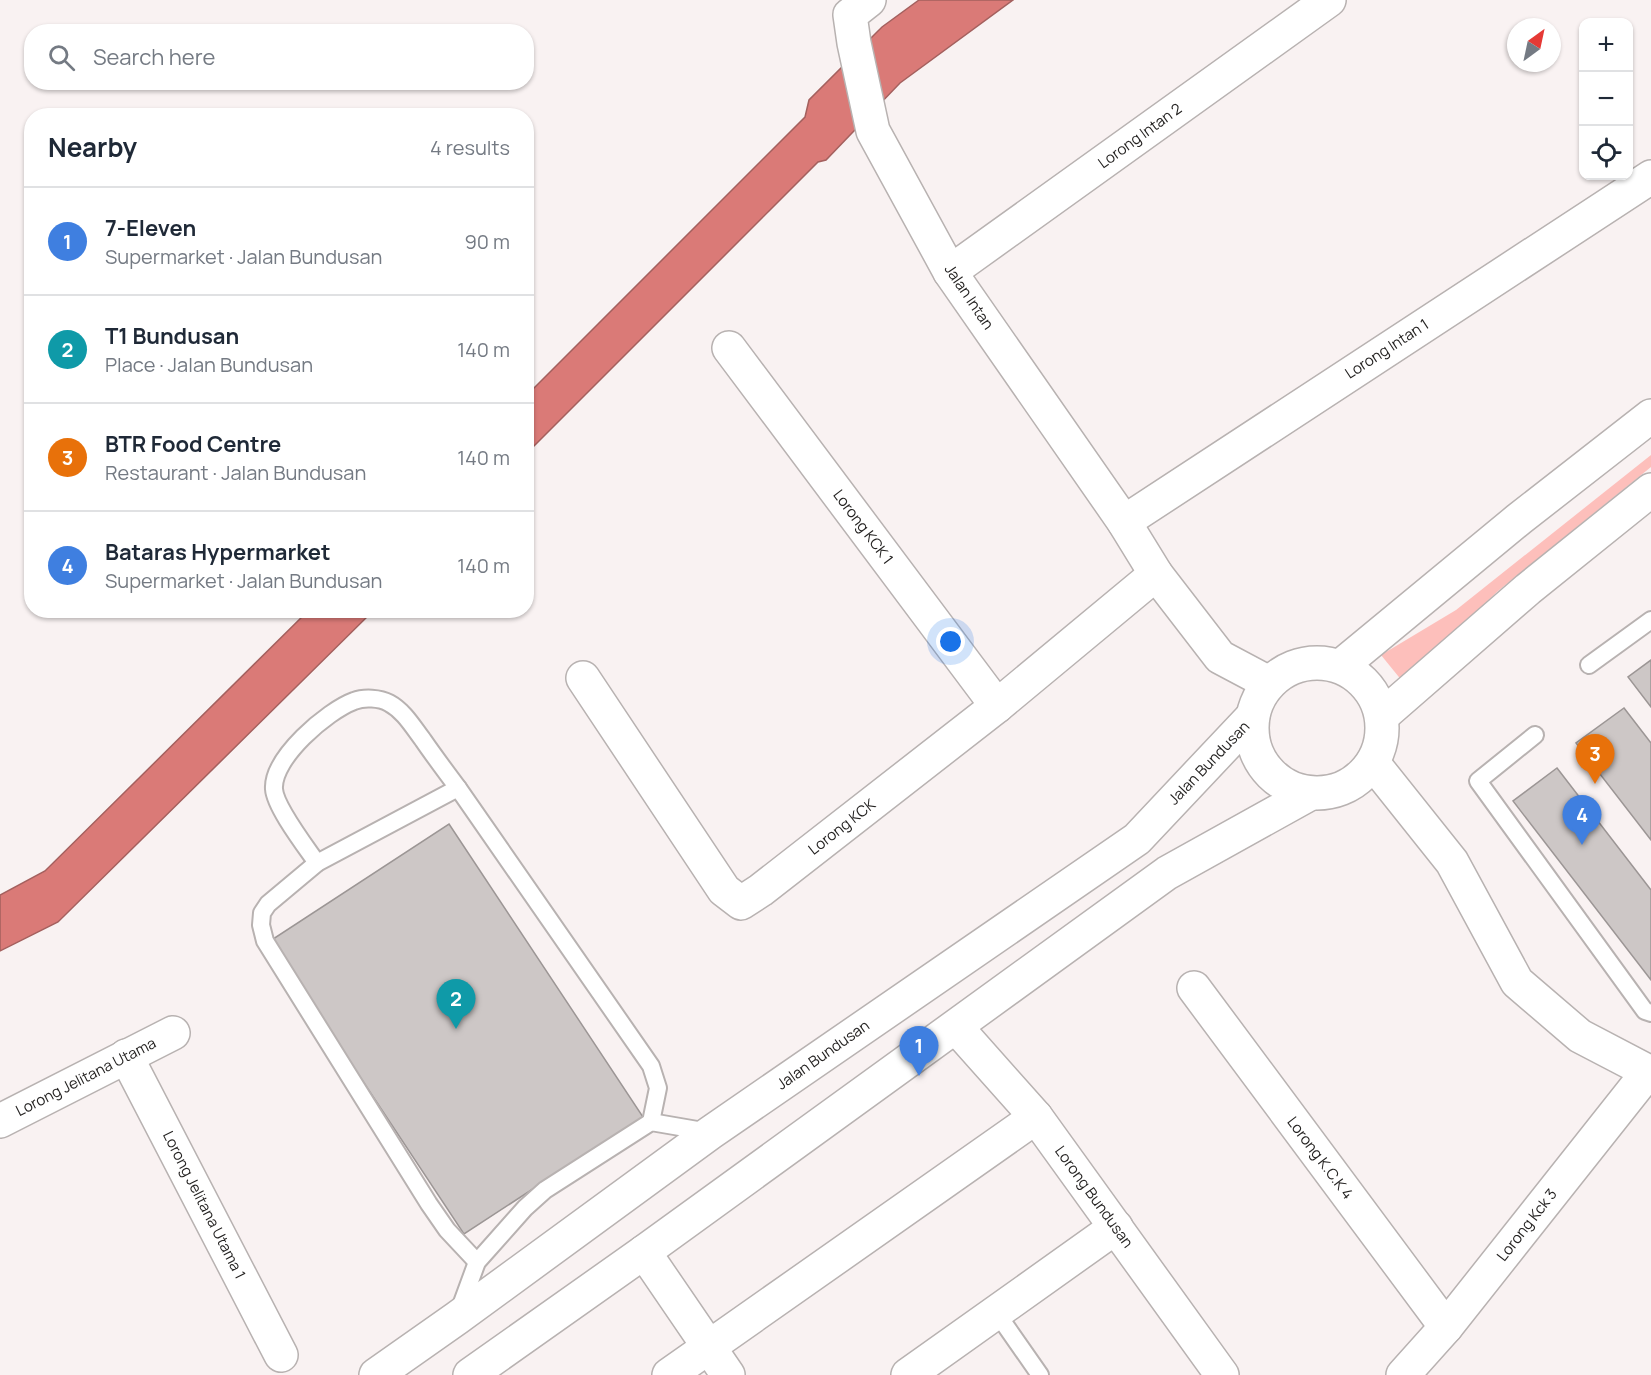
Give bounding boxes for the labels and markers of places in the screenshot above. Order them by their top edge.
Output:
pin: 3 [1576,734,1614,784]
pin: 4 [1562,796,1602,845]
pin: 2 [436,980,476,1029]
pin: 1 [900,1026,938,1076]

